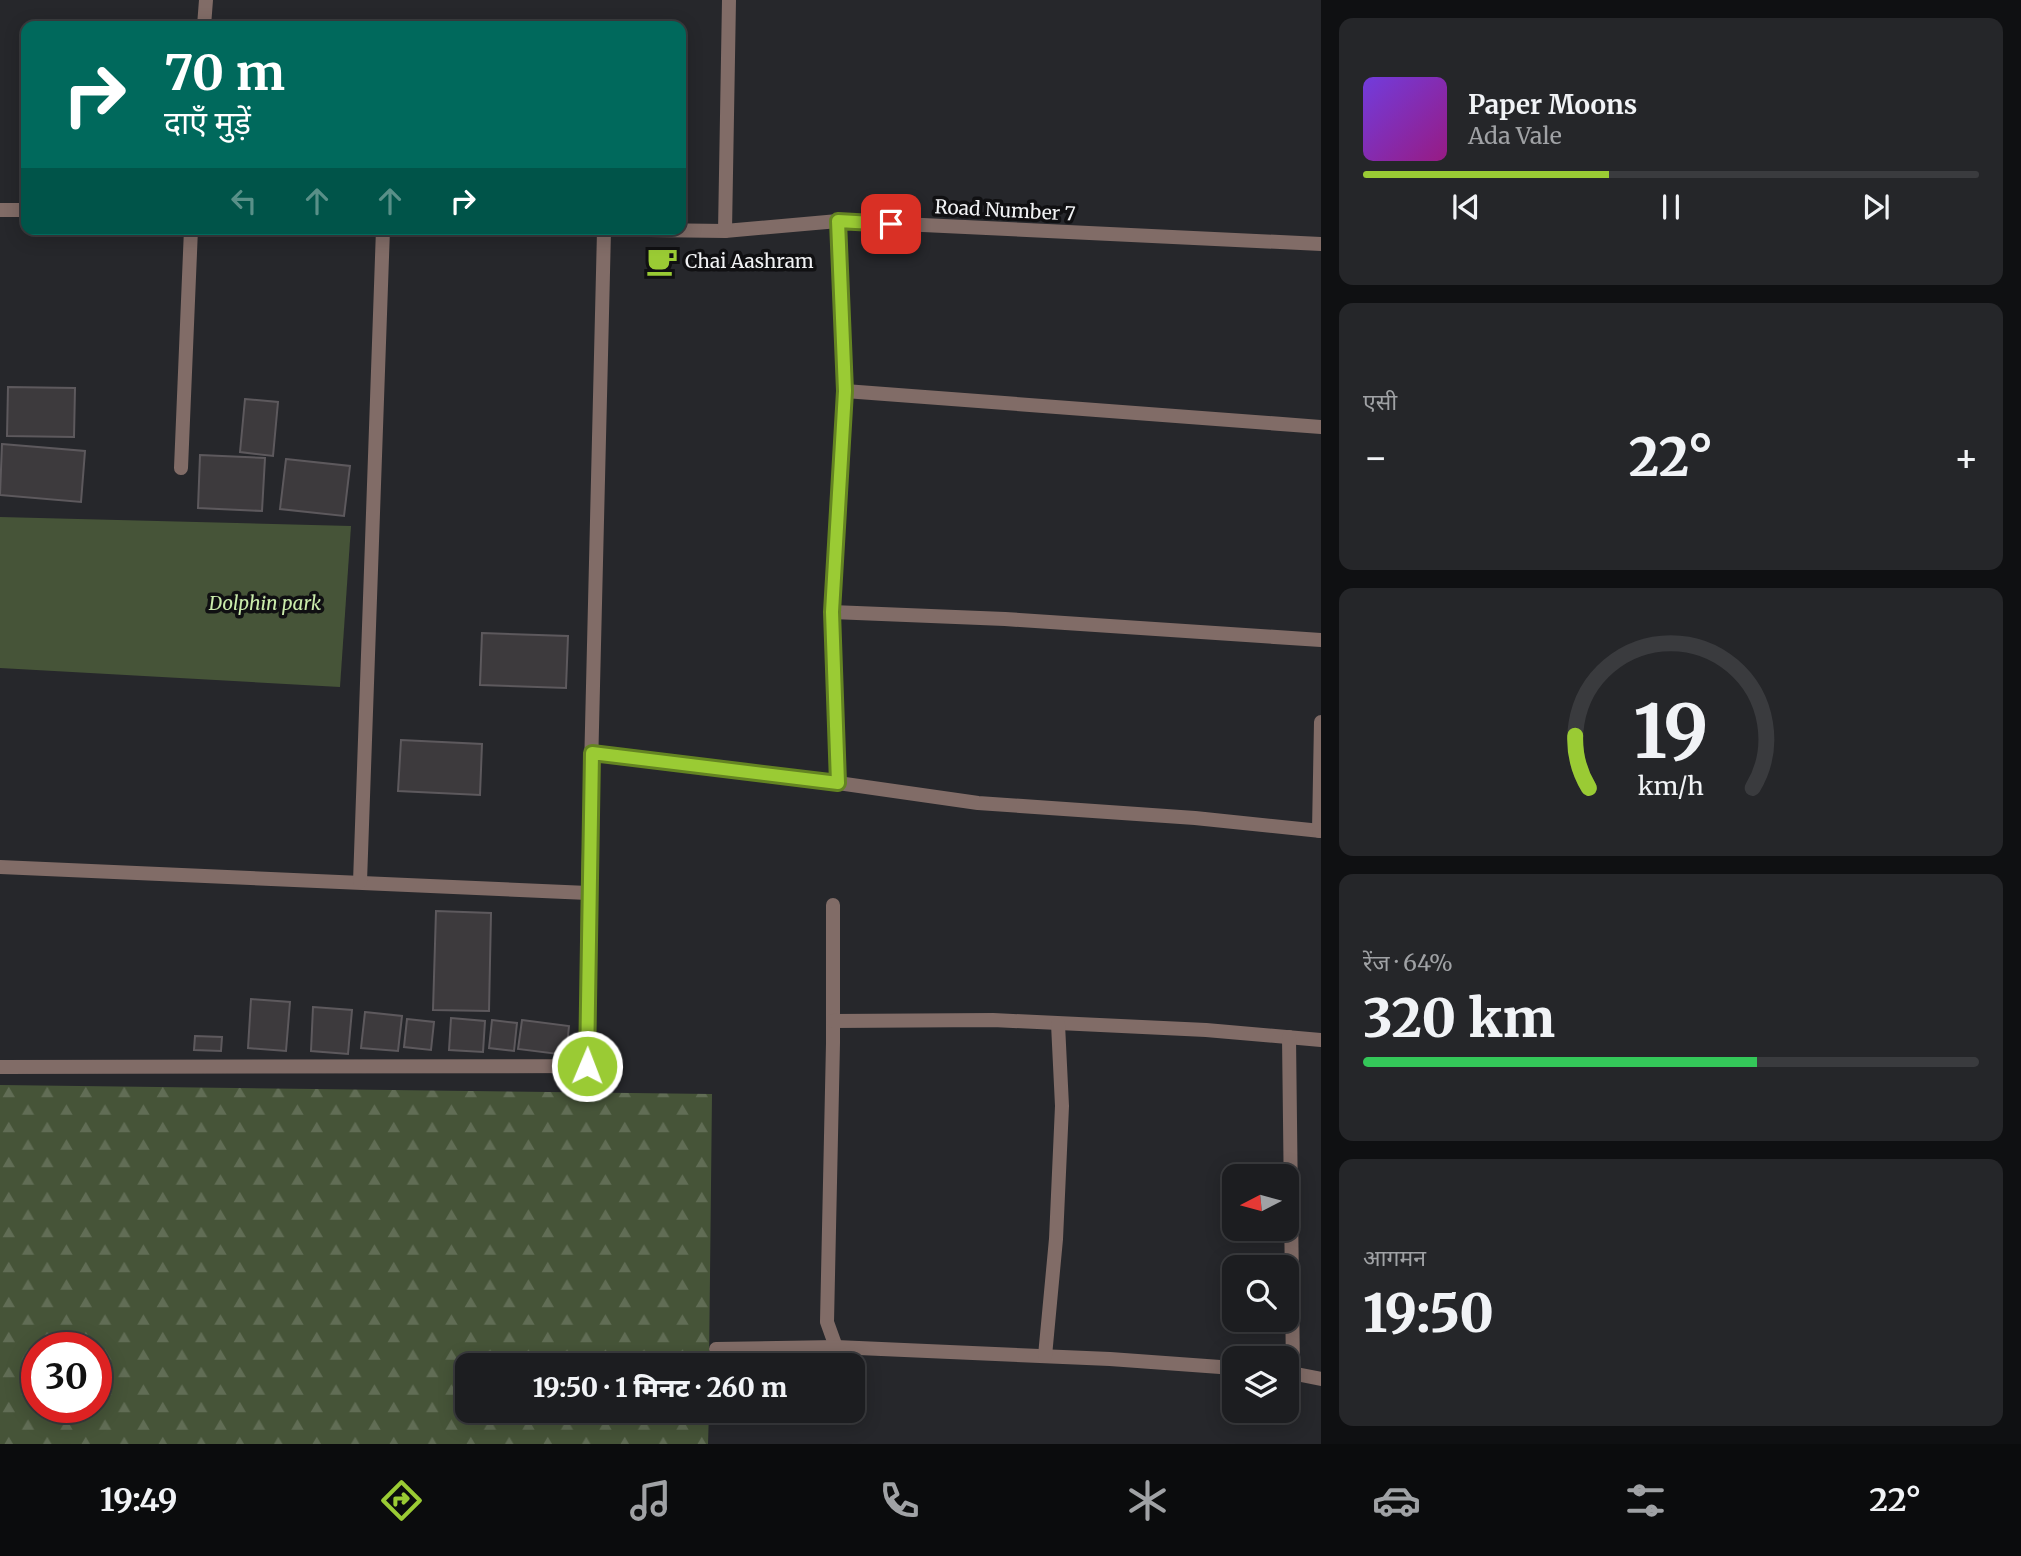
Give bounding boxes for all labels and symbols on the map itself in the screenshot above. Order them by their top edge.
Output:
pin [861,194,921,254]
street label: Road Number 7 [934,194,1076,226]
cafe icon: Chai Aashram [645,244,679,278]
place label: Chai Aashram [685,249,814,273]
park label: Dolphin park [208,591,322,615]
position arrow [550,1029,624,1103]
north arrow [1222,1164,1298,1241]
speed limit sign: 30 [21,1332,112,1423]

